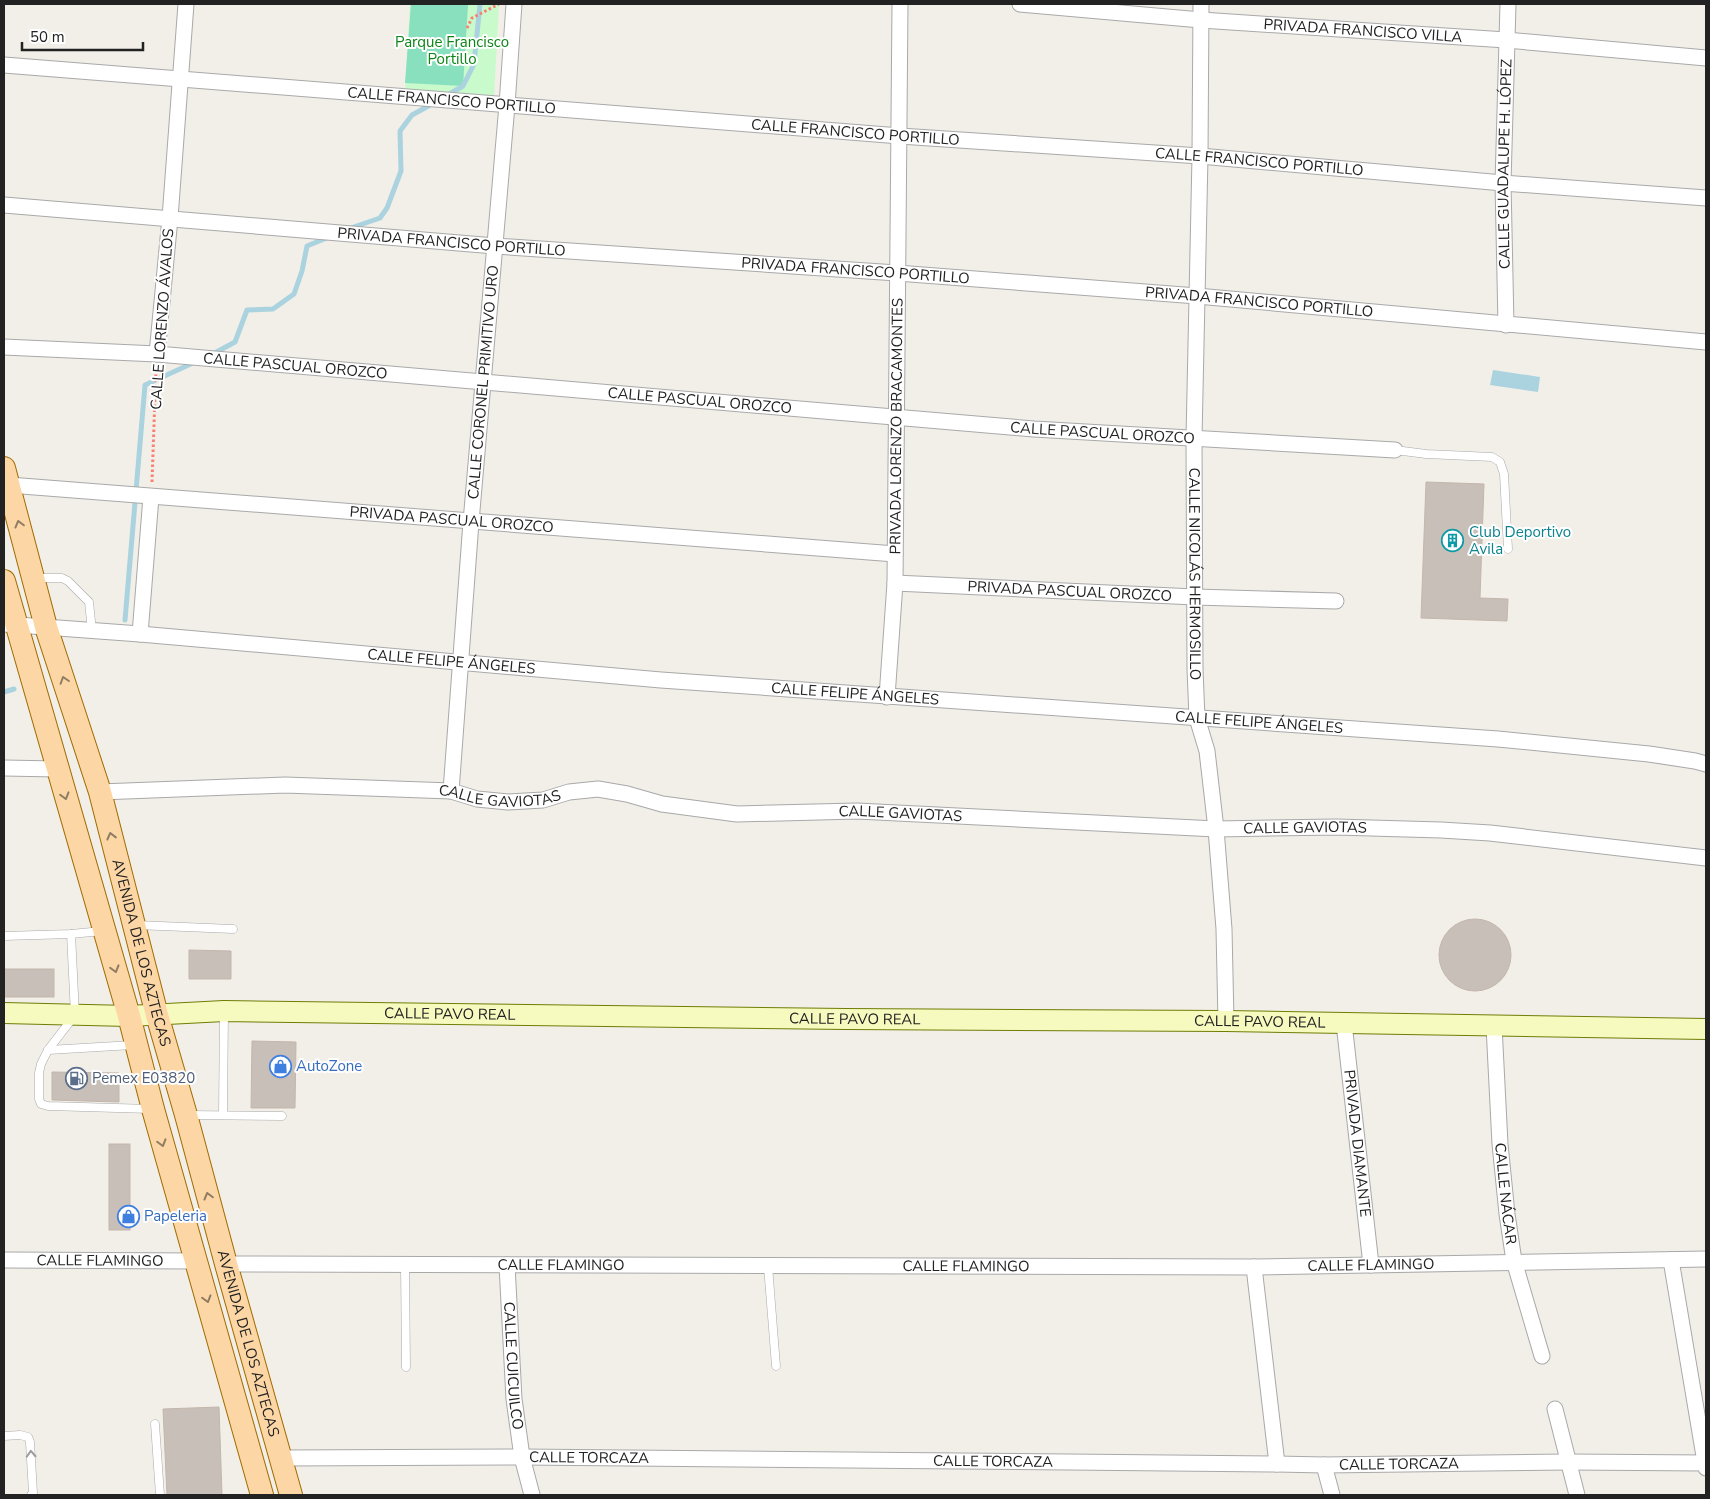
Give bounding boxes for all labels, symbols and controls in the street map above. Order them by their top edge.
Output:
street label: PRIVADA FRANCISCO VILLA [1263,14,1463,47]
scale bar [22,20,144,52]
text: 50 m [30,27,65,47]
park label: Parque Francisco Portillo [395,32,509,69]
street label: CALLE GUADALUPE H. LÓPEZ [1493,59,1516,269]
street label: CALLE FRANCISCO PORTILLO [347,82,557,119]
street label: CALLE FRANCISCO PORTILLO [750,114,960,150]
street label: CALLE FRANCISCO PORTILLO [1154,143,1364,181]
street label: PRIVADA FRANCISCO PORTILLO [337,223,566,261]
street label: CALLE LORENZO ÁVALOS [146,228,178,410]
street label: PRIVADA FRANCISCO PORTILLO [741,253,970,289]
street label: CALLE CORONEL PRIMITIVO URO [463,264,503,500]
street label: PRIVADA FRANCISCO PORTILLO [1144,282,1374,322]
street label: PRIVADA LORENZO BRACAMONTES [885,298,907,555]
street label: CALLE PASCUAL OROZCO [202,348,388,384]
street label: CALLE PASCUAL OROZCO [607,383,793,418]
street label: CALLE PASCUAL OROZCO [1009,417,1195,448]
street label: CALLE NICOLÁS HERMOSILLO [1184,468,1205,681]
street label: PRIVADA PASCUAL OROZCO [349,502,554,537]
one-way arrow [14,520,25,529]
place label: Club Deportivo Avila [1469,522,1571,559]
building icon: Club Deportivo Avila [1441,529,1465,553]
street label: PRIVADA PASCUAL OROZCO [967,576,1173,606]
street label: CALLE FELIPE ÁNGELES [367,644,536,679]
one-way arrow [59,677,69,685]
street label: CALLE FELIPE ÁNGELES [770,678,940,710]
street label: CALLE FELIPE ÁNGELES [1174,706,1344,738]
street label: CALLE GAVIOTAS [439,781,563,812]
one-way arrow [60,792,70,800]
street label: CALLE GAVIOTAS [838,801,963,826]
street label: CALLE GAVIOTAS [1243,817,1367,839]
one-way arrow [106,831,117,840]
street label: AVENIDA DE LOS AZTECAS [107,857,176,1049]
one-way arrow [110,965,120,973]
street label: CALLE PAVO REAL [384,1003,516,1025]
street label: CALLE PAVO REAL [789,1008,921,1029]
street label: CALLE PAVO REAL [1194,1011,1326,1033]
shop icon: AutoZone [268,1054,292,1078]
place label: AutoZone [296,1056,362,1076]
fuel station icon: Pemex E03820 [64,1066,88,1090]
place label: Pemex E03820 [92,1068,195,1088]
street label: PRIVADA DIAMANTE [1339,1069,1376,1218]
one-way arrow [157,1138,167,1147]
street label: CALLE NÁCAR [1490,1142,1521,1246]
one-way arrow [203,1192,213,1200]
shop icon: Papeleria [116,1204,140,1228]
place label: Papeleria [144,1206,207,1226]
street label: AVENIDA DE LOS AZTECAS [213,1248,284,1439]
street label: CALLE FLAMINGO [36,1250,164,1271]
street label: CALLE FLAMINGO [1307,1254,1435,1276]
street label: CALLE FLAMINGO [498,1255,624,1275]
street label: CALLE FLAMINGO [903,1256,1029,1276]
one-way arrow [201,1295,211,1303]
street label: CALLE CUICUILCO [499,1301,528,1431]
street label: CALLE TORCAZA [529,1447,649,1468]
one-way arrow [26,1450,36,1458]
street label: CALLE TORCAZA [933,1451,1053,1472]
street label: CALLE TORCAZA [1339,1453,1459,1475]

